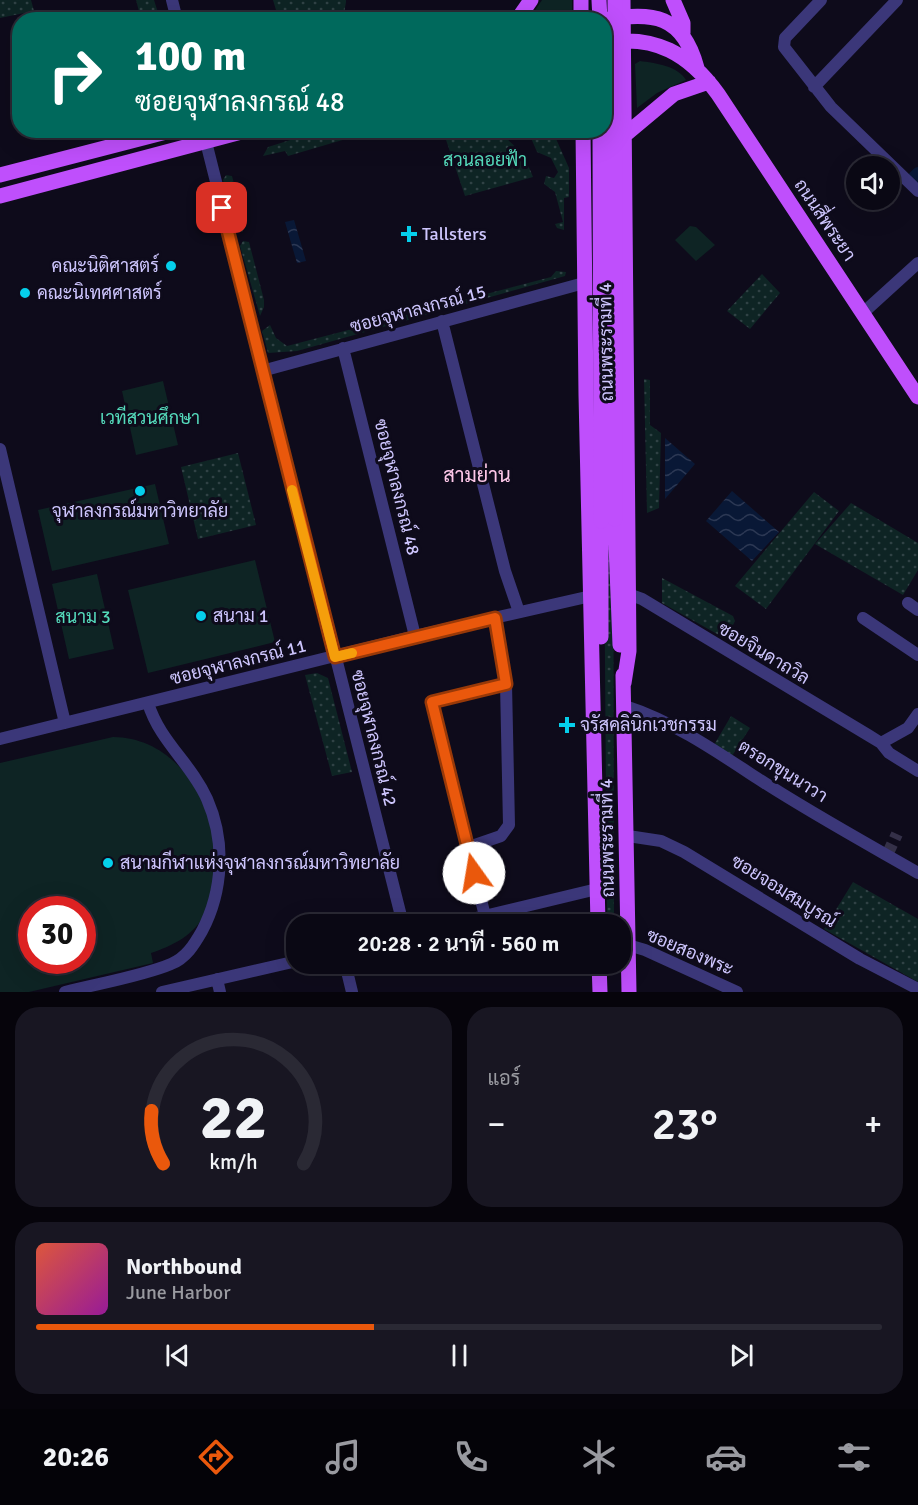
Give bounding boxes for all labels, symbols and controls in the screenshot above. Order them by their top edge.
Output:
text: 100 m [135,31,246,82]
icon: right [36,36,114,114]
text: ซอยจุฬาลงกรณ์ 48 [135,86,345,119]
park label: สวนลอยฟ้า [443,149,527,171]
map controls [846,156,900,210]
button: sound [846,156,900,210]
street label: ถนนสี่พระยา [790,172,865,265]
pin [196,182,247,233]
icon: arrive [205,191,238,224]
place label: Tallsters [422,223,487,245]
marker: Tallsters [400,225,418,243]
place label: คณะนิติศาสตร์ [52,253,159,277]
marker: คณะนิติศาสตร์ [164,259,178,273]
street label: ซอยจุฬาลงกรณ์ 15 [347,278,489,339]
place label: คณะนิเทศศาสตร์ [37,280,162,304]
street label: ถนนพระรามที่ 4 [589,282,618,402]
marker: คณะนิเทศศาสตร์ [18,286,32,300]
park label: เวทีสวนศึกษา [100,405,200,429]
street label: ซอยจุฬาลงกรณ์ 48 [368,416,427,558]
district label: สามย่าน [443,463,511,488]
marker: จุฬาลงกรณ์มหาวิทยาลัย [133,484,147,498]
place label: จุฬาลงกรณ์มหาวิทยาลัย [52,498,228,523]
place label: สนาม 1 [213,605,268,627]
park label: สนาม 3 [55,606,111,628]
marker: สนาม 1 [194,609,208,623]
street label: ซอยจินดาถวิล [714,617,814,689]
street label: ซอยจุฬาลงกรณ์ 11 [167,632,309,691]
street label: ซอยจุฬาลงกรณ์ 42 [345,667,404,809]
place label: จรัสคลินิกเวชกรรม [580,714,717,736]
marker: จรัสคลินิกเวชกรรม [558,716,576,734]
street label: ตรอกขุนนาวา [734,735,832,808]
street label: ถนนพระรามที่ 4 [590,778,619,898]
position arrow [442,841,506,905]
street label: ซอยจอมสมบูรณ์ [726,848,842,934]
place label: สนามกีฬาแห่งจุฬาลงกรณ์มหาวิทยาลัย [120,850,400,875]
marker: สนามกีฬาแห่งจุฬาลงกรณ์มหาวิทยาลัย [101,856,115,870]
speed limit sign: 30 [18,896,96,974]
street label: ซอยสองพระ [643,924,737,980]
text: 20:28 · 2 นาที · 560 m [358,930,559,957]
text: แอร์ [488,1066,521,1091]
text: 22 [200,1079,267,1156]
text: 23° [652,1097,718,1152]
text: − [488,1104,505,1145]
text: + [864,1104,882,1145]
text: km/h [209,1149,258,1175]
text: Northbound [126,1253,242,1280]
text: June Harbor [126,1280,231,1305]
icon: previous [161,1339,194,1372]
icon: pause [443,1339,476,1372]
icon: next [725,1339,758,1372]
icon: directions [195,1436,237,1478]
icon: music [322,1436,364,1478]
icon: phone [450,1436,492,1478]
icon: climate [578,1436,620,1478]
icon: car [705,1436,747,1478]
icon: filters [833,1436,875,1478]
text: 20:26 [43,1441,109,1474]

